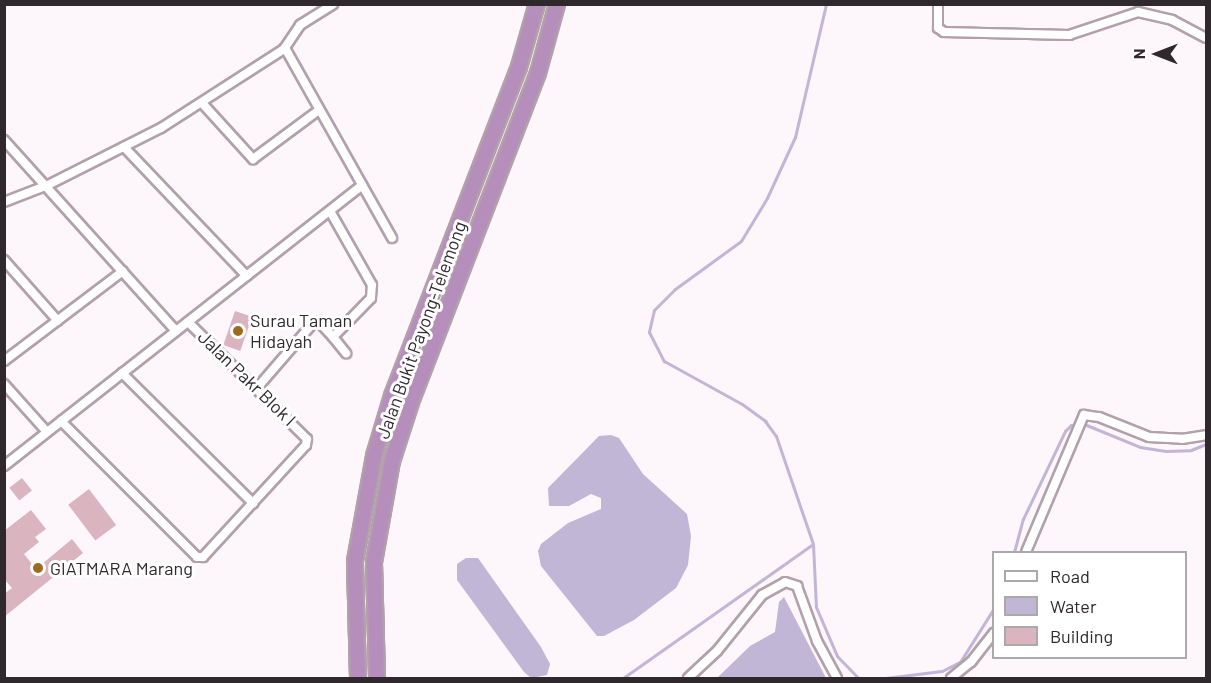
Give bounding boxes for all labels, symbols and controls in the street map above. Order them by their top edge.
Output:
north arrow [1127,24,1187,84]
text: N [1129,49,1148,59]
street label: Jalan Bukit Payong-Telemong [372,218,470,442]
place label: Surau Taman Hidayah [250,310,352,352]
marker: Surau Taman Hidayah [231,324,245,338]
street label: Jalan Pakr Blok I [194,326,300,430]
legend [992,551,1187,659]
place label: GIATMARA Marang [50,557,193,579]
marker: GIATMARA Marang [31,561,45,575]
text: Road [1050,565,1090,587]
text: Water [1050,595,1097,617]
text: Building [1050,625,1113,647]

